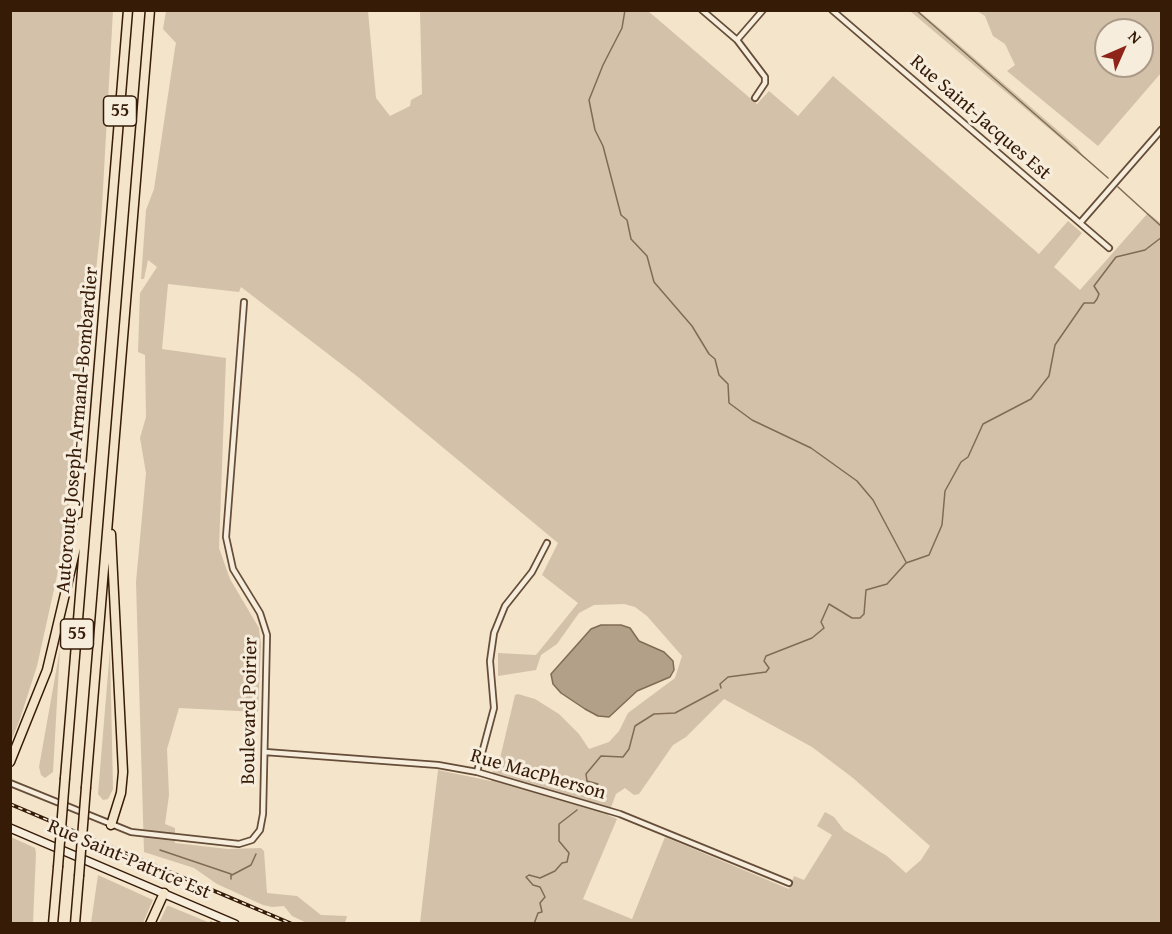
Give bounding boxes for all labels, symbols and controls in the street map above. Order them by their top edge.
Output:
north arrow [1094,18,1154,78]
text: N [1123,24,1148,49]
street label: Rue Saint-Jacques Est [905,50,1055,186]
road number: 55 [104,96,136,126]
street label: Autoroute Joseph-Armand-Bombardier [52,266,104,594]
road number: 55 [60,619,94,649]
street label: Boulevard Poirier [237,637,263,785]
street label: Rue MacPherson [467,744,609,806]
street label: Rue Saint-Patrice Est [44,815,214,905]

